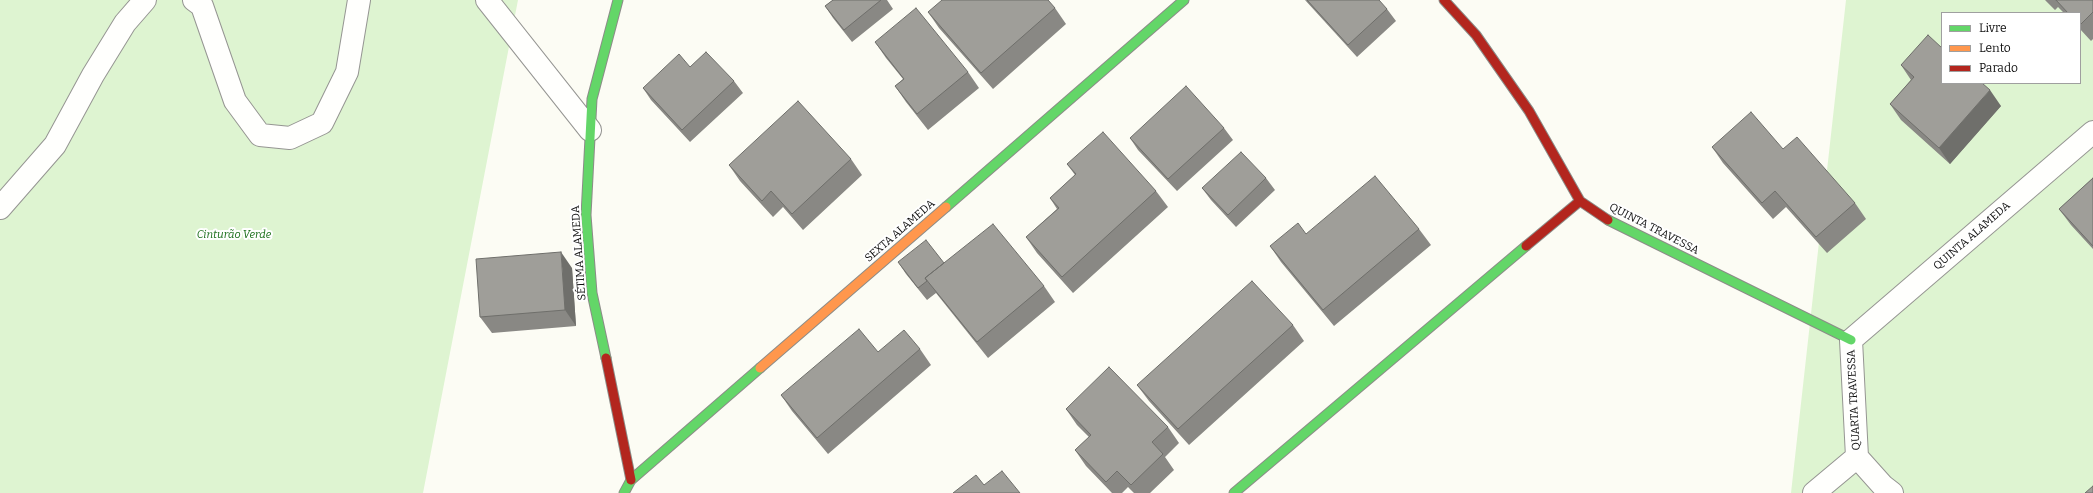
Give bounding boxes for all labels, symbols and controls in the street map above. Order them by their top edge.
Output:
legend [1941,12,2081,84]
text: Livre [1979,21,2007,35]
text: Lento [1979,41,2011,55]
text: Parado [1979,61,2018,75]
street label: SEXTA ALAMEDA [862,197,938,265]
street label: QUINTA ALAMEDA [1931,199,2013,273]
street label: QUINTA TRAVESSA [1607,201,1701,257]
street label: SÉTIMA ALAMEDA [569,205,589,301]
park label: Cinturão Verde [197,228,271,242]
street label: QUARTA TRAVESSA [1845,349,1863,451]

